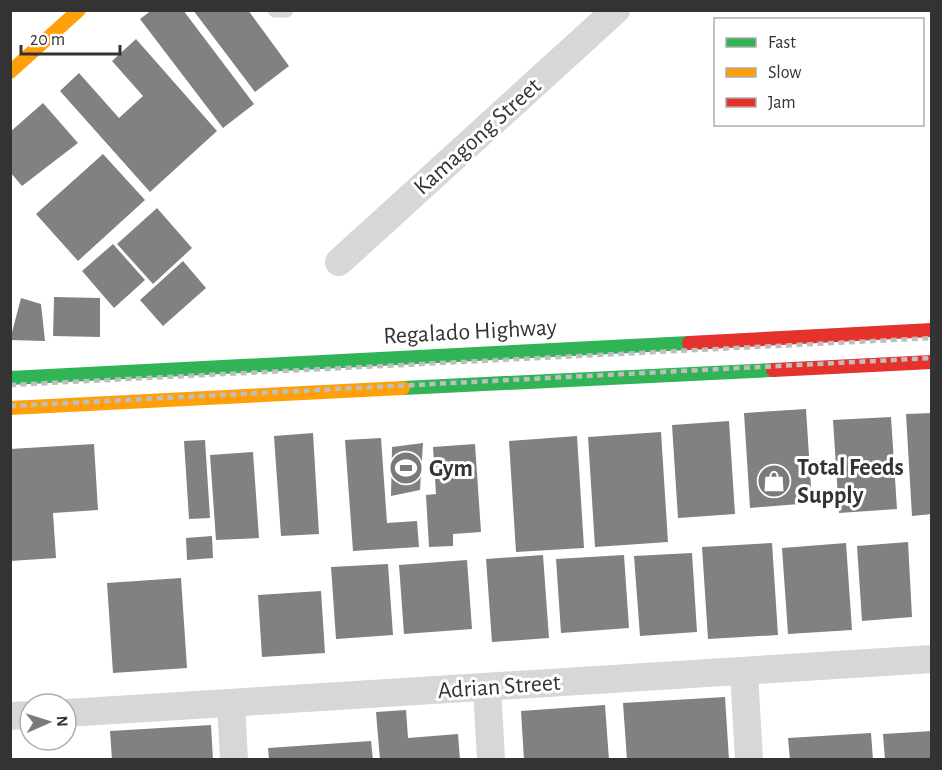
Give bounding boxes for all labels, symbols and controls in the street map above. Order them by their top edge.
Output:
scale bar [21,18,120,56]
legend [714,18,924,126]
text: 20 m [30,31,65,49]
text: Fast [768,34,796,52]
text: Slow [768,64,801,82]
street label: Kamagong Street [410,73,546,200]
text: Jam [768,94,796,112]
street label: Regalado Highway [383,315,557,349]
sports icon: Gym [388,450,424,486]
place label: Total Feeds Supply [797,456,904,508]
place label: Gym [429,457,473,481]
shop icon: Total Feeds Supply [756,463,792,499]
street label: Adrian Street [437,671,562,703]
north arrow [18,692,78,752]
text: N [54,715,70,727]

